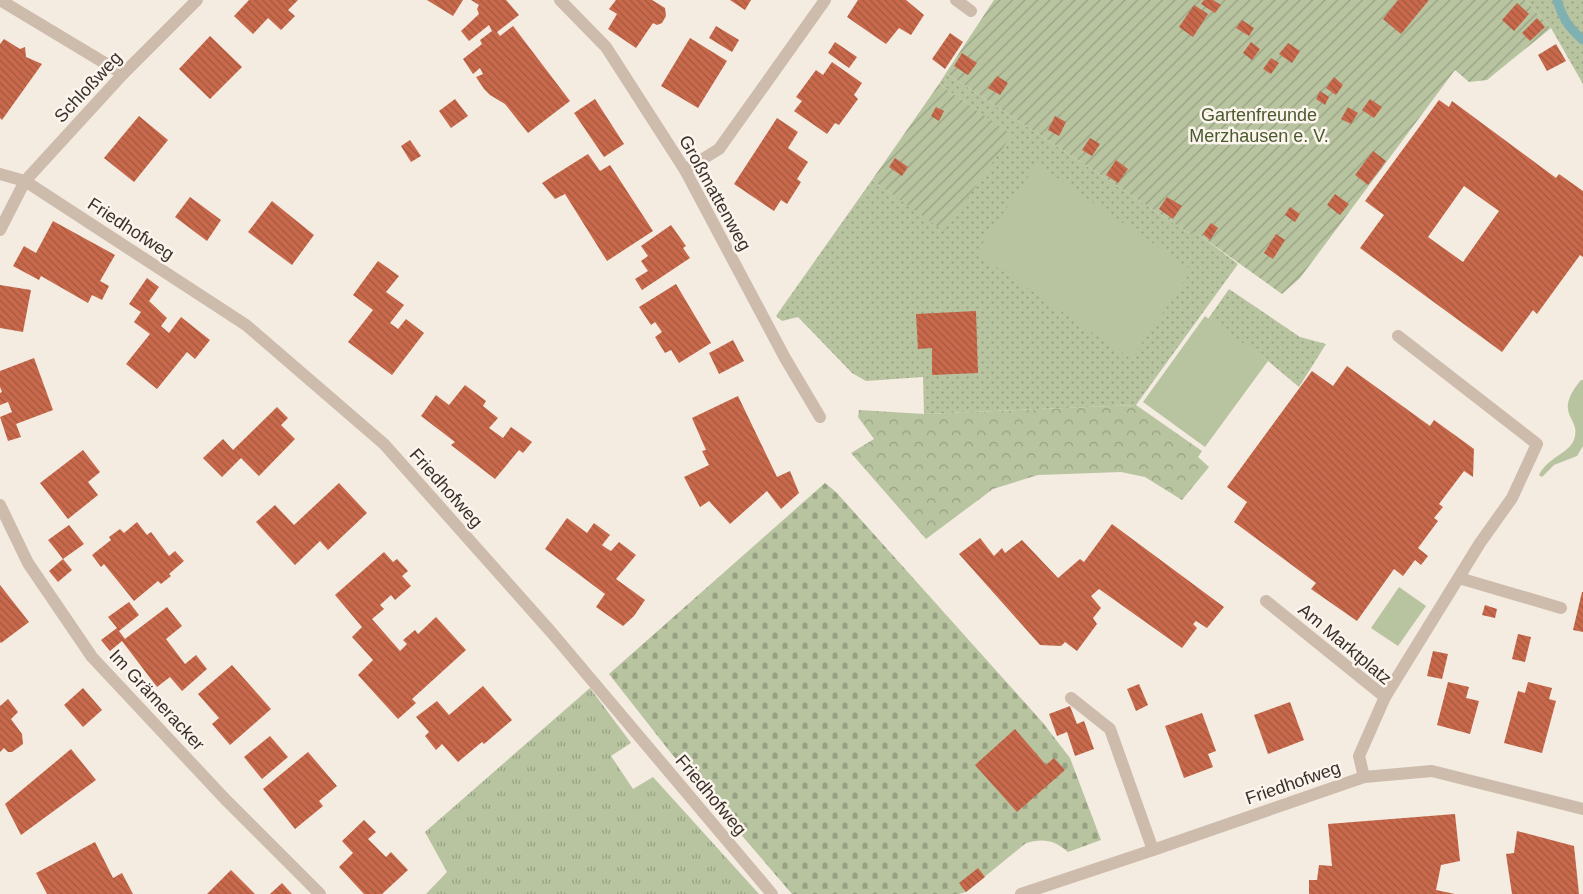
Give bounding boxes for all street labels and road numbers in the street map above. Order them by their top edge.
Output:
street label: Schloßweg [50,48,126,126]
street label: Großmattenweg [675,132,755,254]
street label: Friedhofweg [84,194,178,264]
street label: Friedhofweg [405,444,487,532]
street label: Am Marktplatz [1295,599,1395,689]
street label: Im Grämeracker [105,646,209,754]
street label: Friedhofweg [672,751,750,839]
street label: Friedhofweg [1243,757,1343,809]

